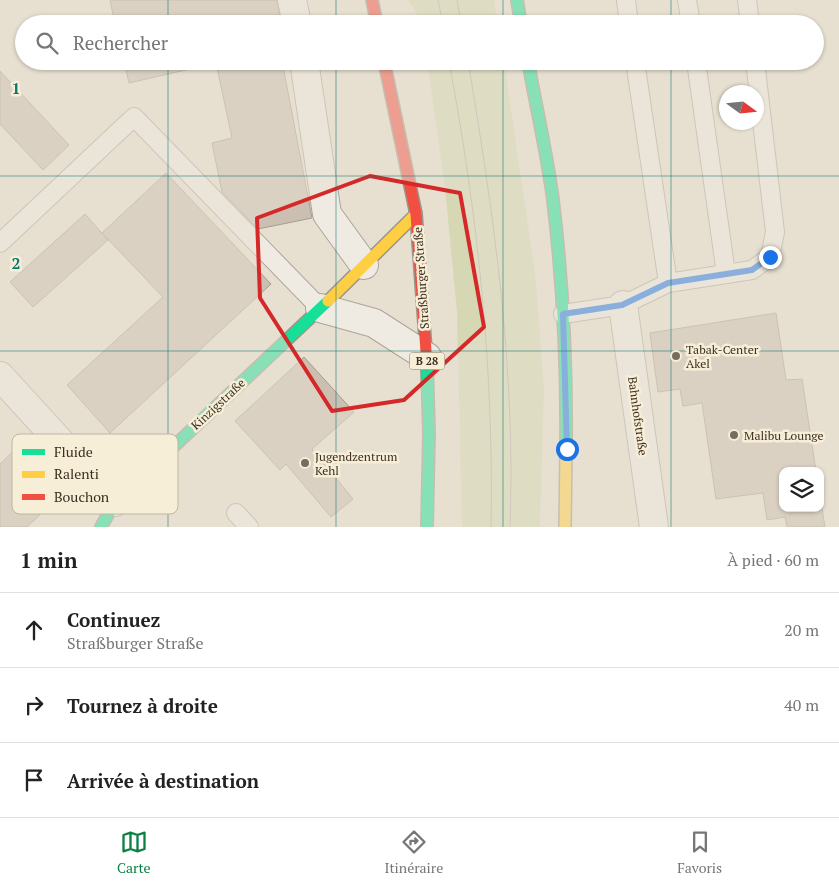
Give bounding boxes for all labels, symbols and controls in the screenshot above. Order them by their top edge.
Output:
search box [15,15,824,70]
icon: search [33,29,61,57]
text: Rechercher [73,30,168,55]
text: 1 [11,77,21,99]
north arrow [719,85,764,130]
street label: Straßburger Straße [410,226,432,330]
route end [759,246,782,269]
text: 2 [11,252,21,274]
place label: Tabak-Center Akel [686,342,759,371]
marker: Tabak-Center Akel [670,350,682,362]
road number: B 28 [410,352,444,370]
street label: Kinzigstraße [188,375,248,433]
street label: Bahnhofstraße [625,376,651,456]
place label: Malibu Lounge [744,428,824,443]
marker: Malibu Lounge [728,429,740,441]
legend [12,434,178,514]
route start [556,438,579,461]
text: Fluide [54,442,93,461]
place label: Jugendzentrum Kehl [315,449,398,478]
marker: Jugendzentrum Kehl [299,457,311,469]
text: Ralenti [54,464,99,483]
map controls [779,467,824,512]
button: layers [779,467,824,512]
text: Bouchon [54,487,110,506]
text: 1 min [20,546,77,574]
text: À pied · 60 m [727,549,819,571]
text: Continuez [67,607,160,632]
icon: ahead [20,616,48,644]
text: 20 m [784,619,819,641]
text: Straßburger Straße [67,632,203,654]
icon: right [20,691,48,719]
text: Tournez à droite [67,693,218,718]
text: 40 m [784,694,819,716]
icon: arrive [20,766,48,794]
text: Arrivée à destination [67,768,259,793]
tab: Carte [117,828,151,877]
tab: Itinéraire [384,828,443,877]
tab: Favoris [677,828,722,877]

